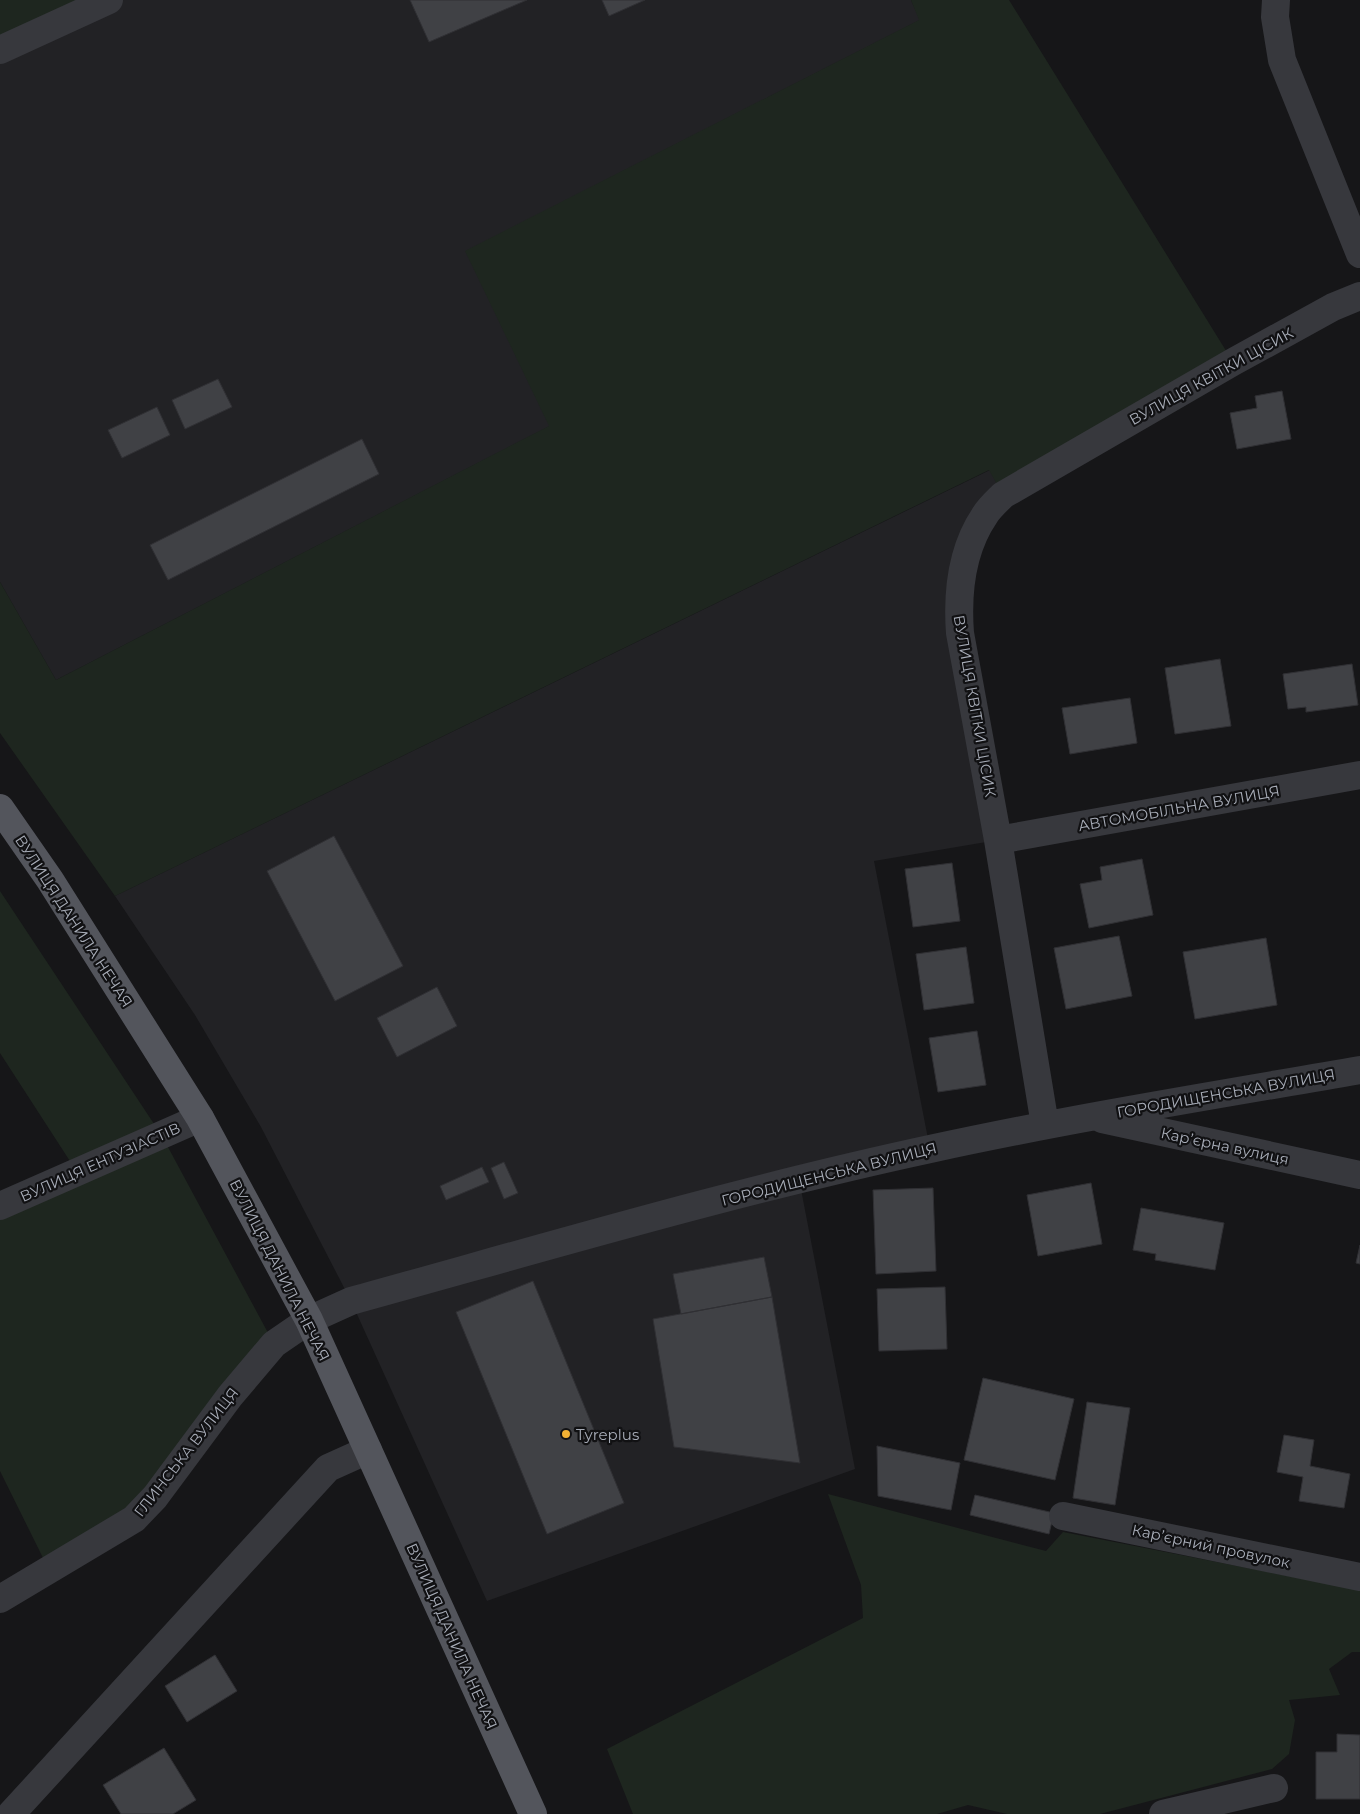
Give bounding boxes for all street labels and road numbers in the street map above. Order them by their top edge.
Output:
street label: ВУЛИЦЯ КВІТКИ ЦІСИК [1126,323,1297,429]
street label: ВУЛИЦЯ КВІТКИ ЦІСИК [950,613,1000,799]
street label: АВТОМОБІЛЬНА ВУЛИЦЯ [1077,781,1281,835]
street label: ВУЛИЦЯ ДАНИЛА НЕЧАЯ [11,831,137,1011]
street label: ГОРОДИЩЕНСЬКА ВУЛИЦЯ [1115,1064,1337,1122]
street label: ВУЛИЦЯ ЕНТУЗІАСТІВ [17,1118,183,1206]
street label: Карʼєрна вулиця [1159,1123,1291,1169]
street label: ГОРОДИЩЕНСЬКА ВУЛИЦЯ [719,1138,939,1210]
street label: ВУЛИЦЯ ДАНИЛА НЕЧАЯ [226,1176,334,1364]
street label: ГЛИНСЬКА ВУЛИЦЯ [130,1384,242,1520]
street label: Карʼєрний провулок [1130,1520,1292,1572]
street label: ВУЛИЦЯ ДАНИЛА НЕЧАЯ [402,1540,502,1732]

